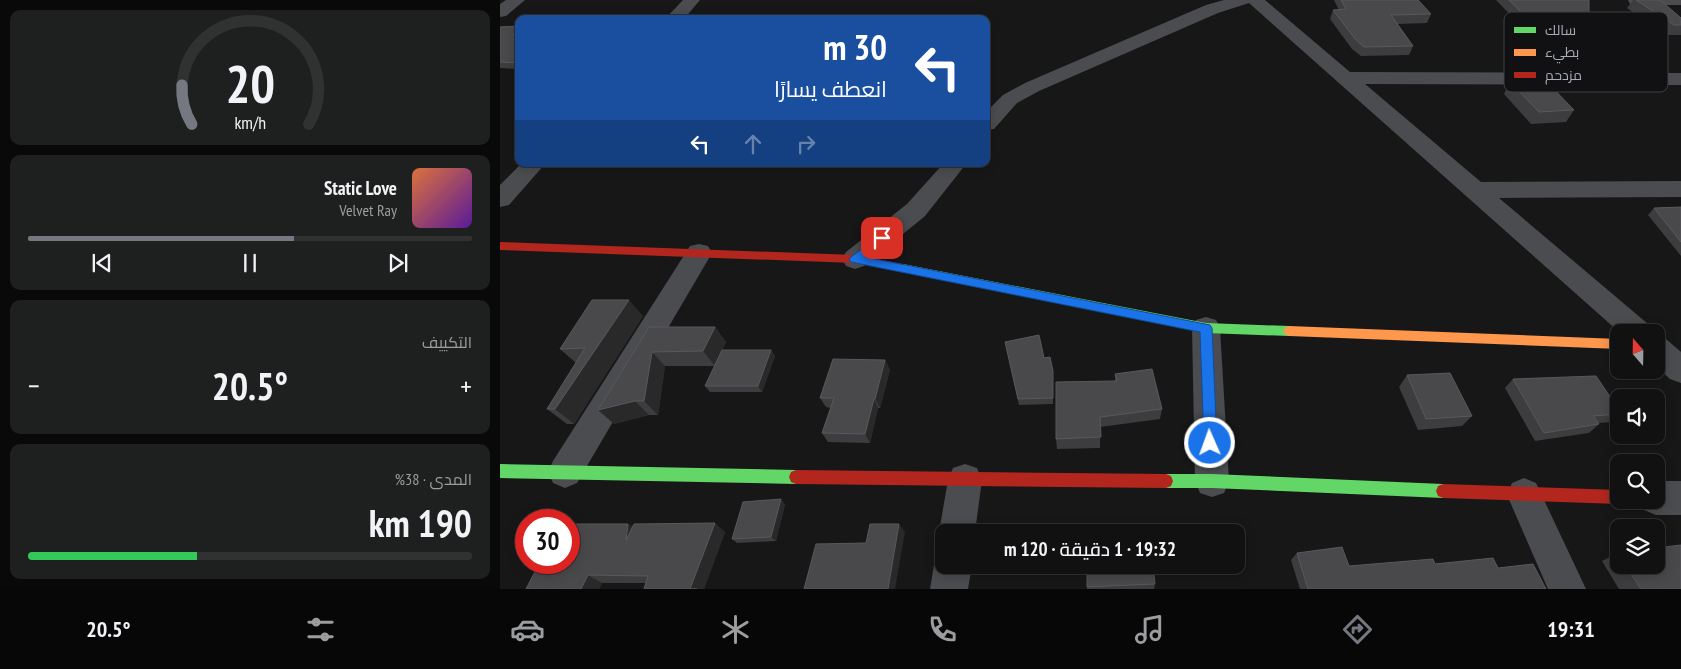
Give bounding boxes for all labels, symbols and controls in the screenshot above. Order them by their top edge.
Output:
legend [1504,12,1668,92]
text: سالك [1545,21,1576,39]
text: 30 m [823,24,887,70]
icon: left [905,35,970,100]
text: بطيء [1545,43,1579,64]
text: 20 [225,50,275,117]
text: مزدحم [1545,66,1582,85]
text: انعطف يسارًا [774,75,887,103]
text: km/h [234,111,266,134]
icon: left [686,130,714,158]
icon: ahead [739,130,767,158]
icon: right [792,130,820,158]
text: Static Love [324,176,397,200]
text: Velvet Ray [339,200,397,220]
pin [861,217,903,259]
icon: arrive [868,224,896,252]
icon: previous [88,249,116,277]
icon: pause [236,249,264,277]
icon: next [384,249,412,277]
north arrow [1610,324,1665,379]
map controls [1610,324,1665,574]
text: التكييف [422,332,472,352]
text: 20.5° [212,361,288,410]
text: − [28,367,40,404]
text: + [460,367,472,404]
button: sound [1610,389,1665,444]
position arrow [1183,416,1235,468]
button: search [1610,454,1665,509]
text: المدى · 38% [395,469,472,489]
text: 190 km [369,498,472,547]
speed limit sign: 30 [515,509,580,574]
button: layers [1610,519,1665,574]
text: 19:32 · 1 دقيقة · 120 m [1004,537,1176,561]
icon: filters [303,612,338,647]
icon: car [510,612,545,647]
icon: climate [718,612,753,647]
icon: phone [925,612,960,647]
icon: music [1132,612,1167,647]
icon: directions [1340,612,1375,647]
text: 20.5° [86,615,130,643]
text: 19:31 [1547,615,1595,643]

